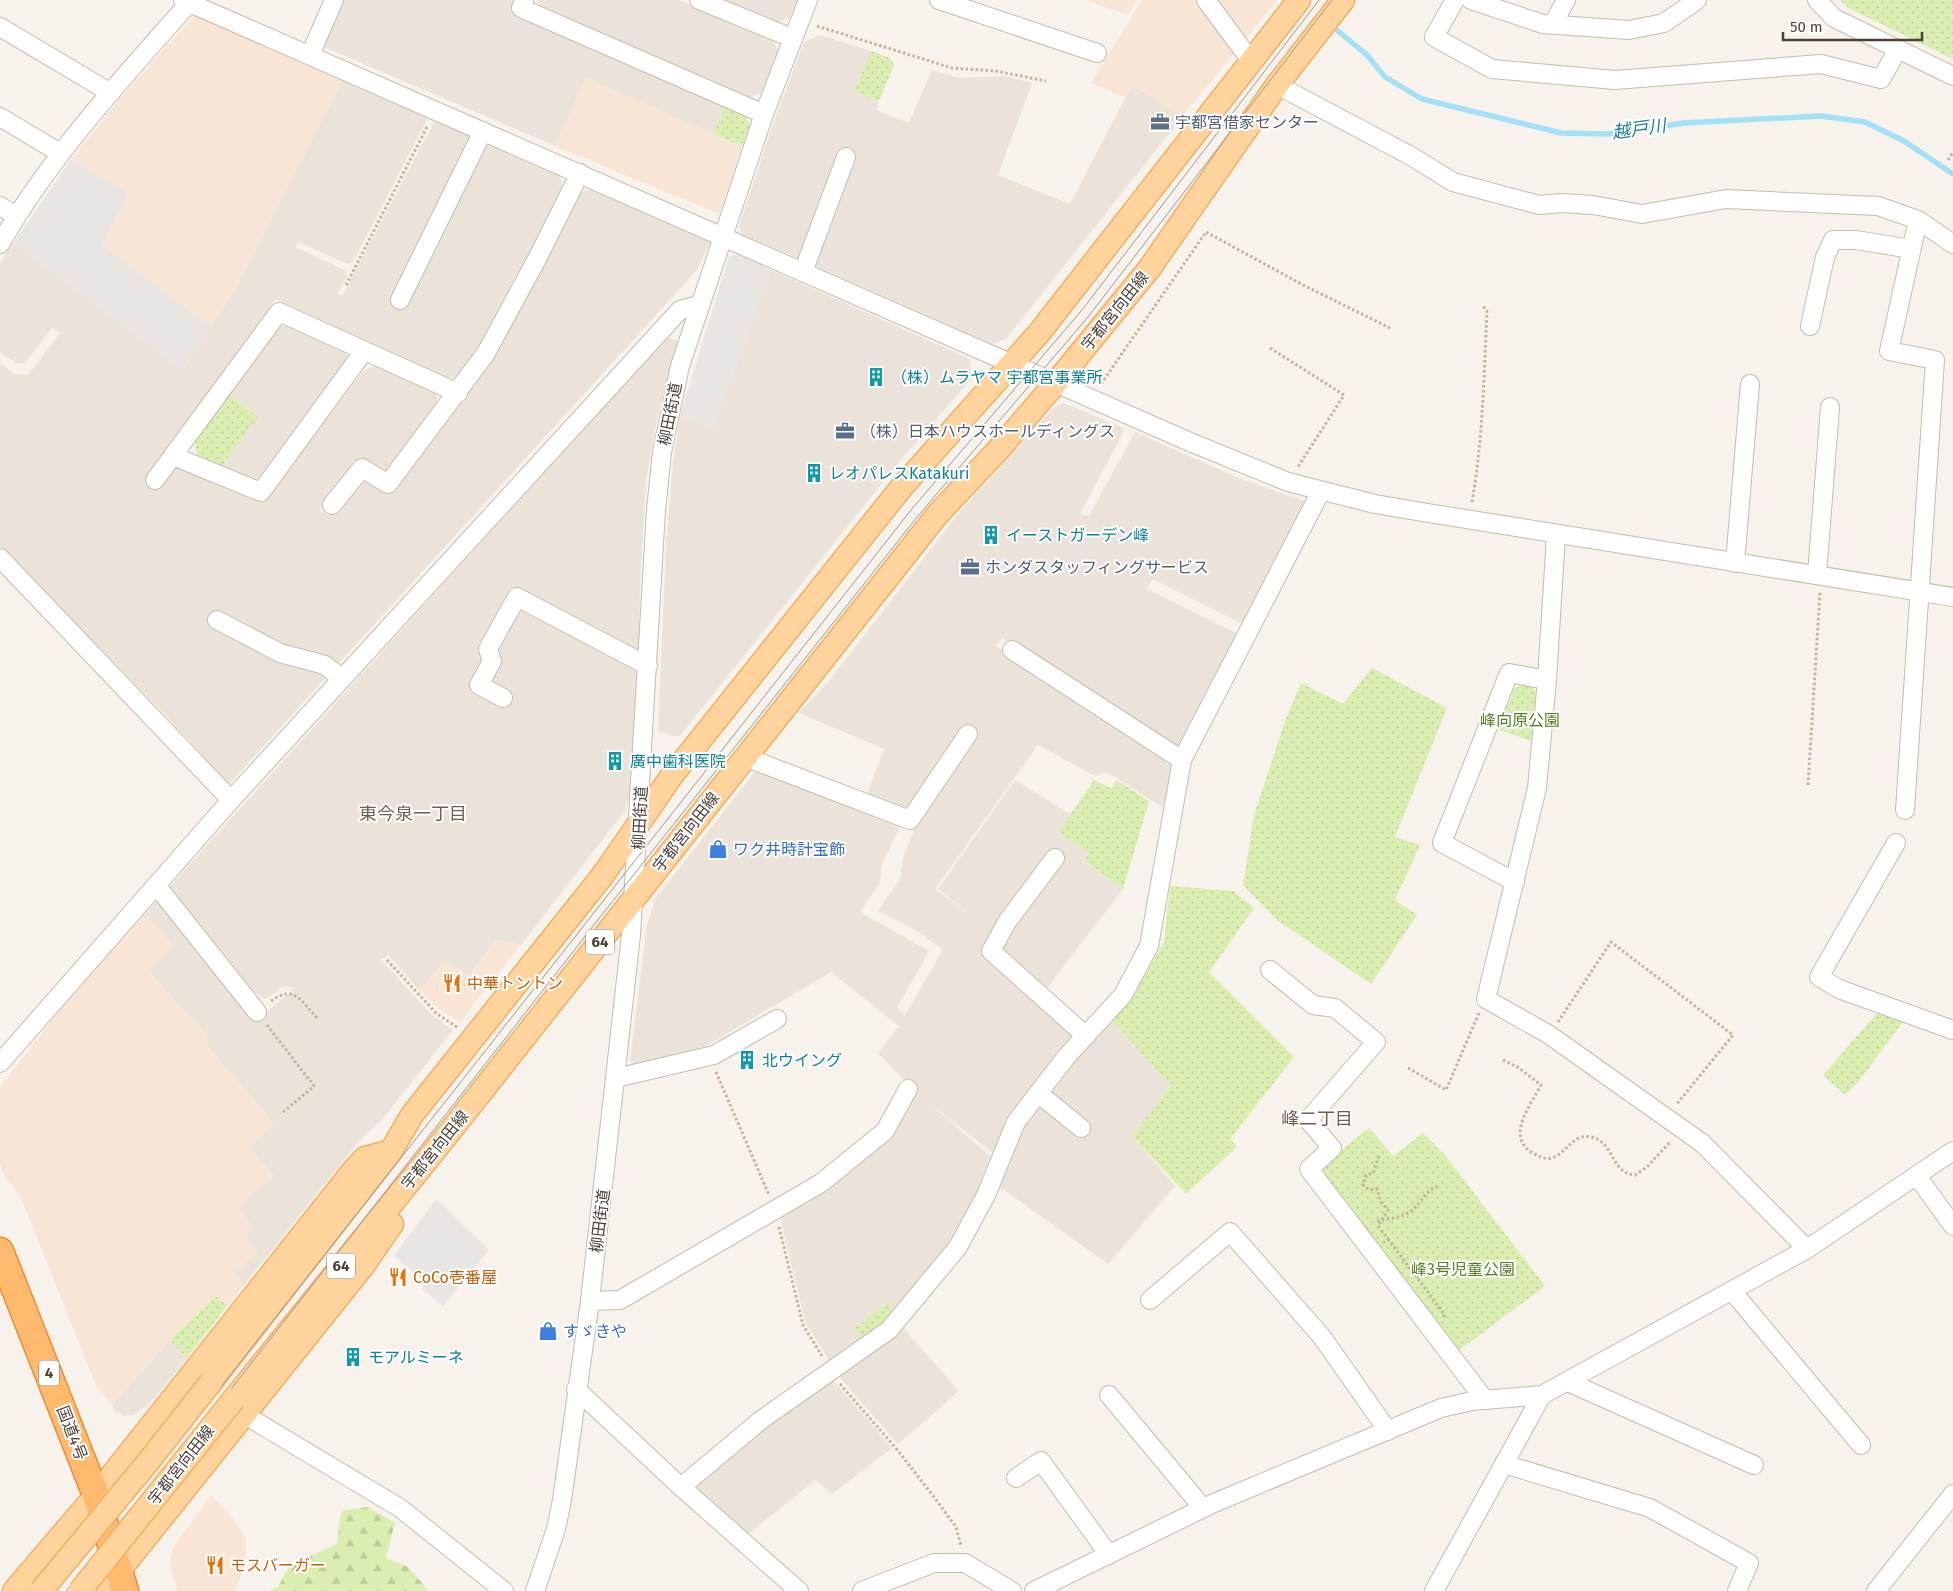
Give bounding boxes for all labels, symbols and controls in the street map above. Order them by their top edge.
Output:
scale bar [1783,10,1922,42]
text: 50 m [1790,18,1823,36]
office icon: 宇都宮借家センター [1149,111,1171,133]
place label: 宇都宮借家センター [1175,113,1319,132]
water label: 越戸川 [1611,114,1669,144]
street label: 宇都宮向田線 [1077,268,1153,354]
building icon: （株）ムラヤマ 宇都宮事業所 [865,366,887,388]
place label: （株）ムラヤマ 宇都宮事業所 [891,368,1102,387]
street label: 柳田街道 [655,381,685,447]
office icon: （株）日本ハウスホールディングス [834,420,856,442]
place label: （株）日本ハウスホールディングス [860,422,1115,441]
building icon: レオパレスKatakuri [803,462,825,484]
place label: レオパレスKatakuri [829,464,969,483]
building icon: イーストガーデン峰 [980,524,1002,546]
place label: イーストガーデン峰 [1006,526,1149,545]
office icon: ホンダスタッフィングサービス [959,556,981,578]
place label: ホンダスタッフィングサービス [985,558,1209,577]
park label: 峰向原公園 [1480,711,1560,730]
building icon: 廣中歯科医院 [604,750,626,772]
place label: 廣中歯科医院 [630,752,726,771]
street label: 柳田街道 [629,786,651,850]
street label: 宇都宮向田線 [649,788,723,876]
district label: 東今泉一丁目 [359,803,467,825]
shop icon: ワク井時計宝飾 [707,838,729,860]
place label: ワク井時計宝飾 [733,840,845,859]
road number: 64 [586,930,614,954]
restaurant icon: 中華トントン [441,972,463,994]
place label: 中華トントン [467,974,563,993]
building icon: 北ウイング [736,1049,758,1071]
place label: 北ウイング [762,1051,842,1070]
street label: 宇都宮向田線 [397,1107,473,1193]
district label: 峰二丁目 [1281,1108,1353,1130]
street label: 柳田街道 [587,1188,613,1254]
road number: 64 [327,1254,355,1278]
park label: 峰3号児童公園 [1411,1260,1515,1279]
restaurant icon: CoCo壱番屋 [387,1266,409,1288]
place label: CoCo壱番屋 [413,1268,497,1287]
shop icon: すゞきや [537,1320,559,1342]
place label: すゞきや [563,1322,627,1341]
building icon: モアルミーネ [342,1346,364,1368]
place label: モアルミーネ [368,1348,464,1367]
road number: 4 [39,1360,59,1386]
street label: 国道4号 [53,1403,91,1463]
street label: 宇都宮向田線 [144,1421,218,1509]
restaurant icon: モスバーガー [204,1554,226,1576]
place label: モスバーガー [230,1556,326,1575]

